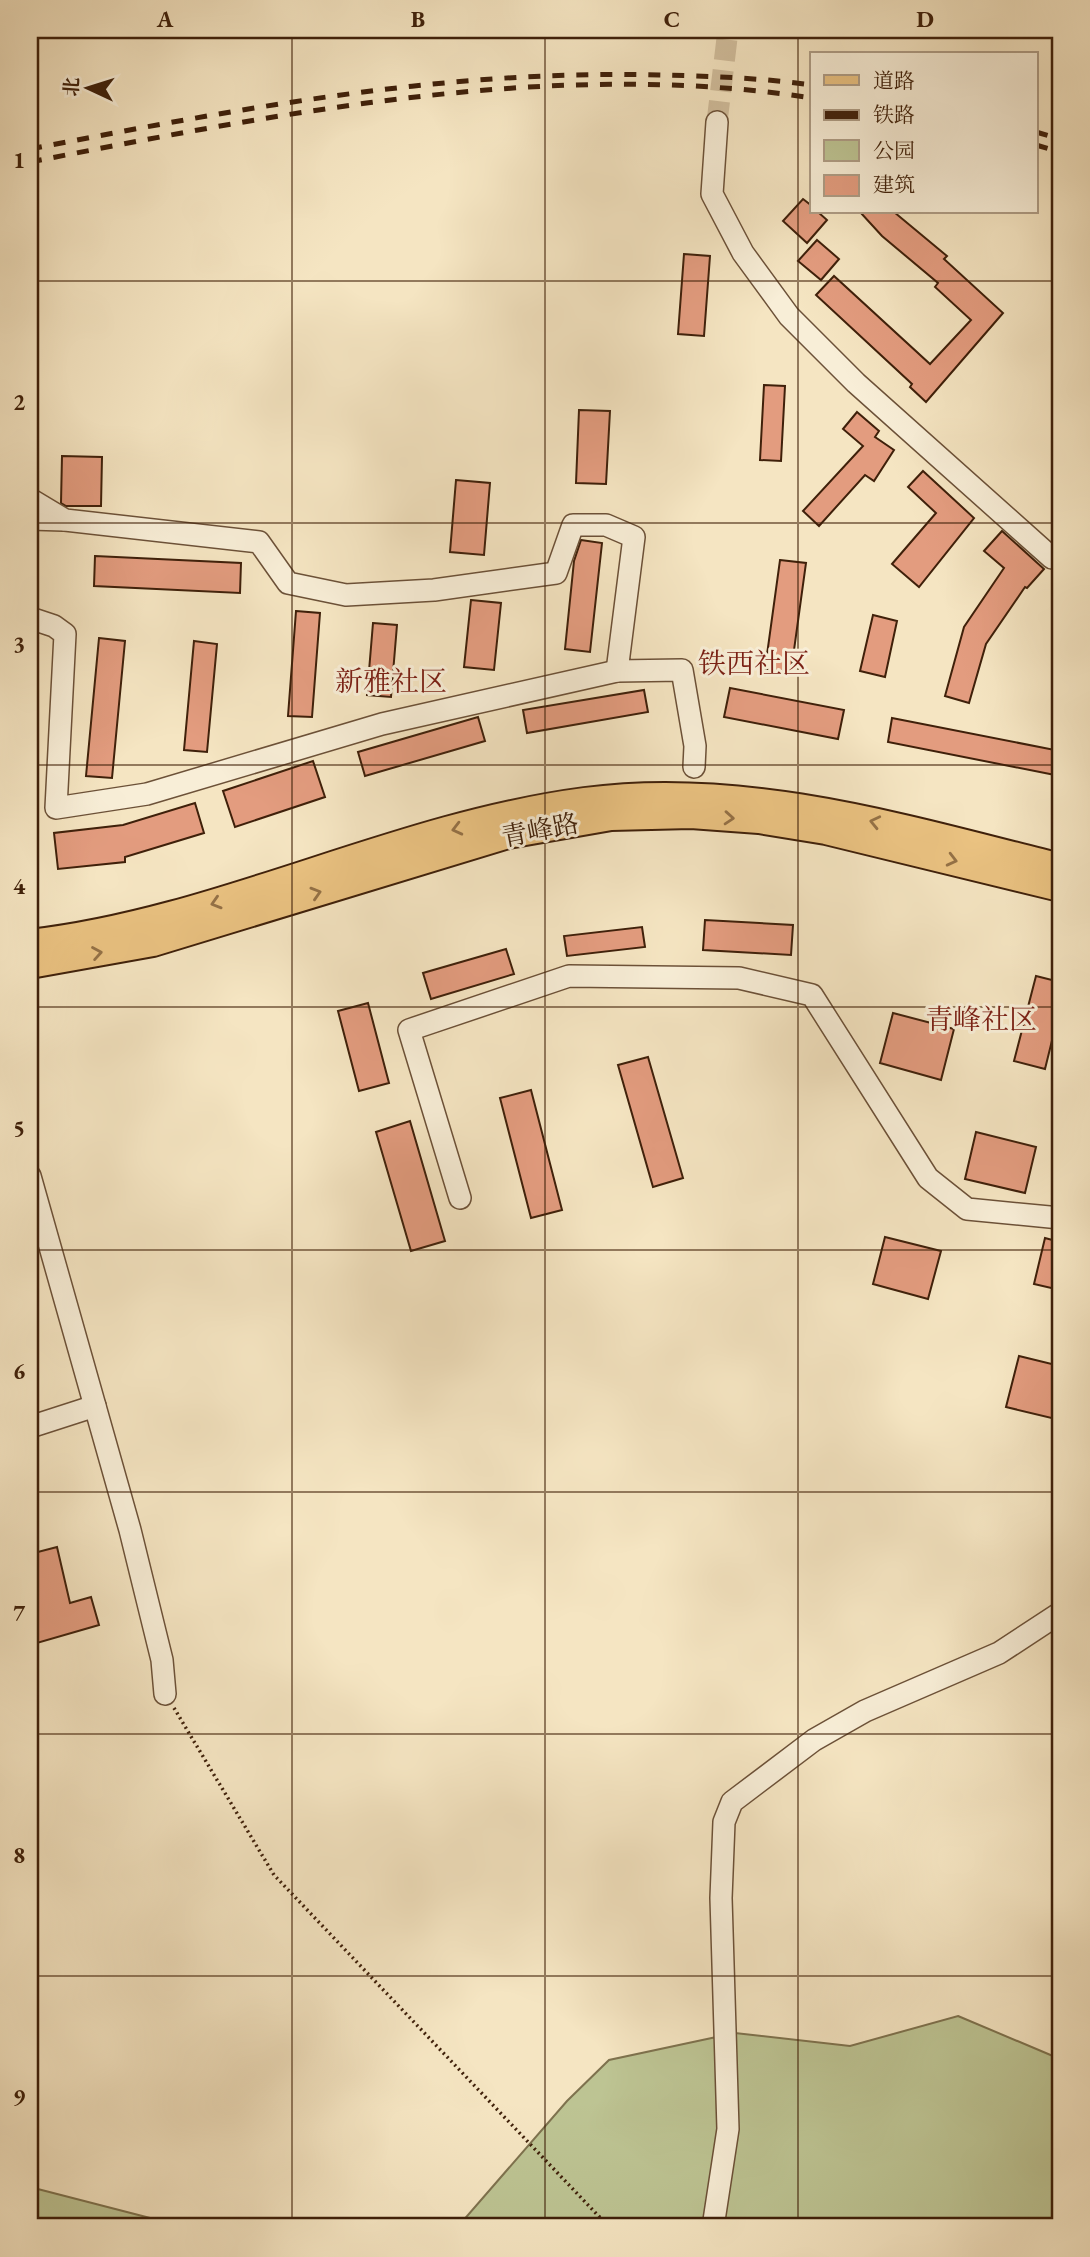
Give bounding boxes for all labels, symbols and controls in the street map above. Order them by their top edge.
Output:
text: A [156,4,174,34]
text: B [411,4,425,34]
text: C [664,4,680,34]
text: D [916,4,934,34]
north arrow [52,52,122,122]
legend [810,52,1038,214]
text: 道路 [873,67,915,94]
text: 北 [58,76,85,97]
text: 铁路 [873,101,915,128]
text: 公园 [873,137,915,164]
text: 1 [13,145,25,175]
text: 建筑 [873,171,915,198]
text: 2 [13,387,25,417]
text: 3 [13,629,25,659]
district label: 铁西社区 [698,645,810,681]
district label: 新雅社区 [335,663,447,699]
street label: 青峰路 [498,806,582,854]
one-way arrow [724,810,735,825]
one-way arrow [869,815,881,830]
one-way arrow [451,821,463,835]
one-way arrow [946,852,958,867]
text: 4 [13,871,26,901]
one-way arrow [310,887,322,902]
one-way arrow [210,894,222,909]
one-way arrow [91,947,103,962]
district label: 青峰社区 [925,1001,1037,1037]
text: 5 [13,1113,25,1143]
text: 6 [13,1356,25,1386]
text: 7 [13,1598,26,1628]
text: 8 [13,1840,25,1870]
text: 9 [13,2082,25,2112]

